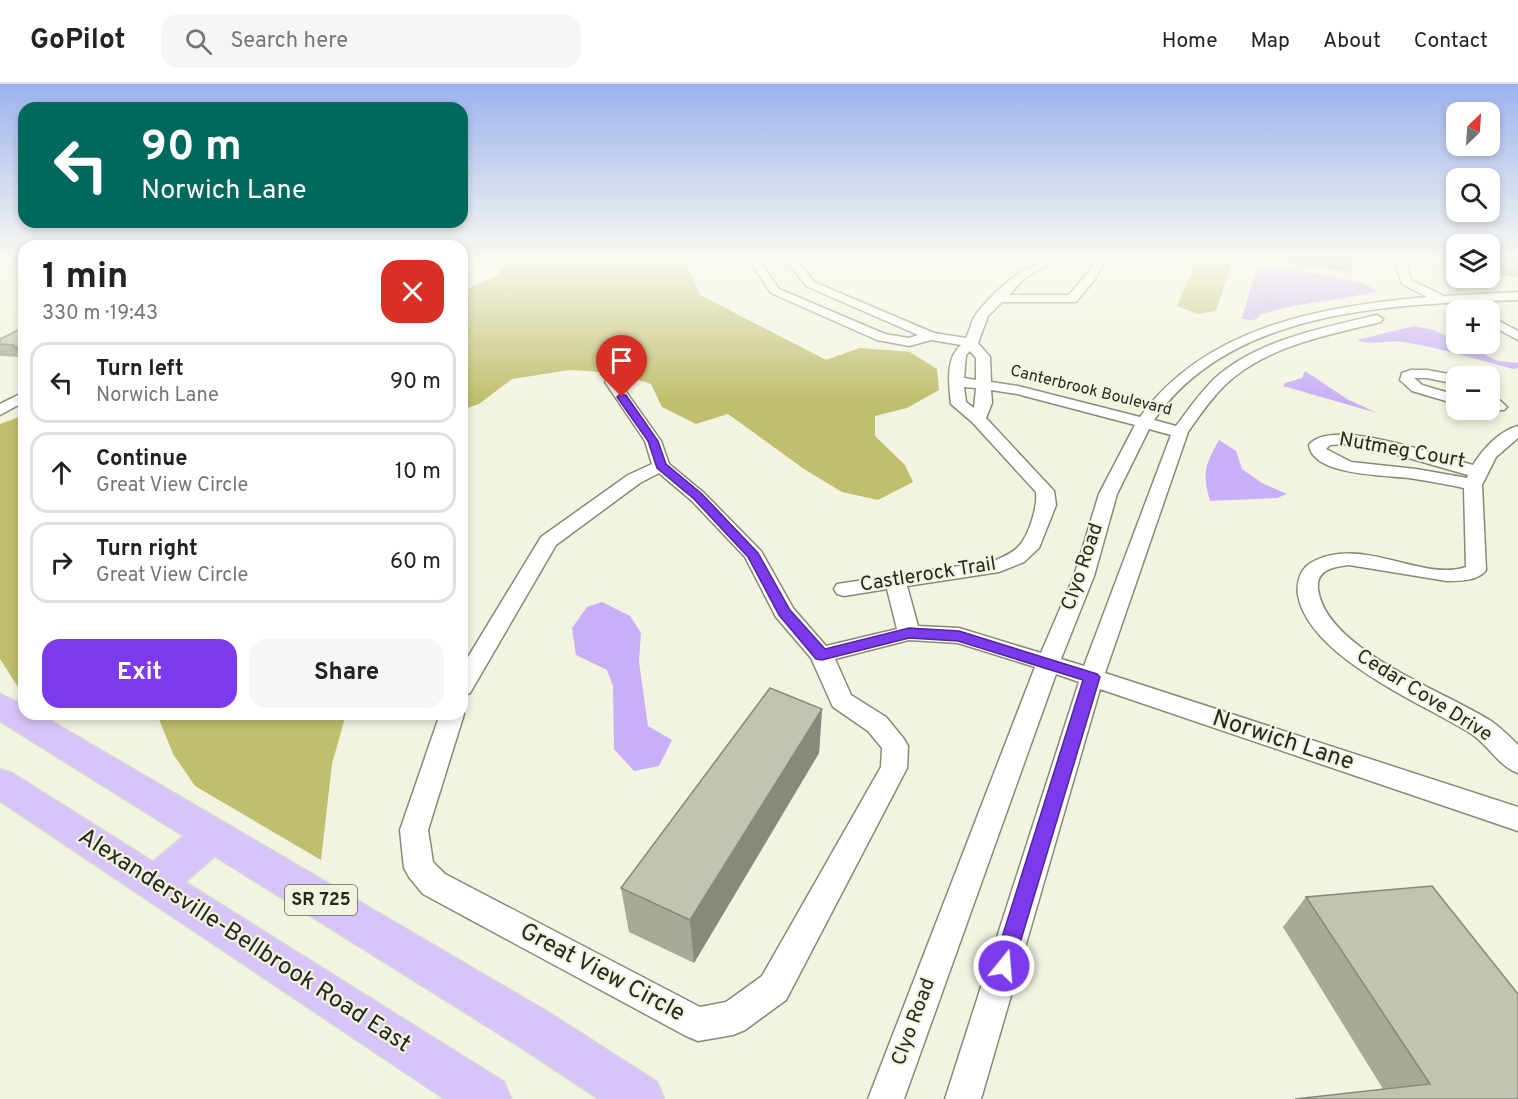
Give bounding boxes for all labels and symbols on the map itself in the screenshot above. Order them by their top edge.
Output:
north arrow [1446,102,1500,156]
pin [596,335,647,397]
street label: Canterbrook Boulevard [1008,361,1174,421]
street label: Nutmeg Court [1337,427,1467,475]
street label: Clyo Road [1056,520,1110,614]
street label: Castlerock Trail [858,551,998,599]
street label: Cedar Cove Drive [1351,644,1497,748]
street label: Norwich Lane [1208,704,1358,778]
street label: Alexandersville-Bellbrook Road East [72,822,416,1060]
road number: SR 725 [285,885,357,915]
street label: Great View Circle [514,917,690,1029]
position arrow [972,934,1036,998]
street label: Clyo Road [886,975,942,1069]

